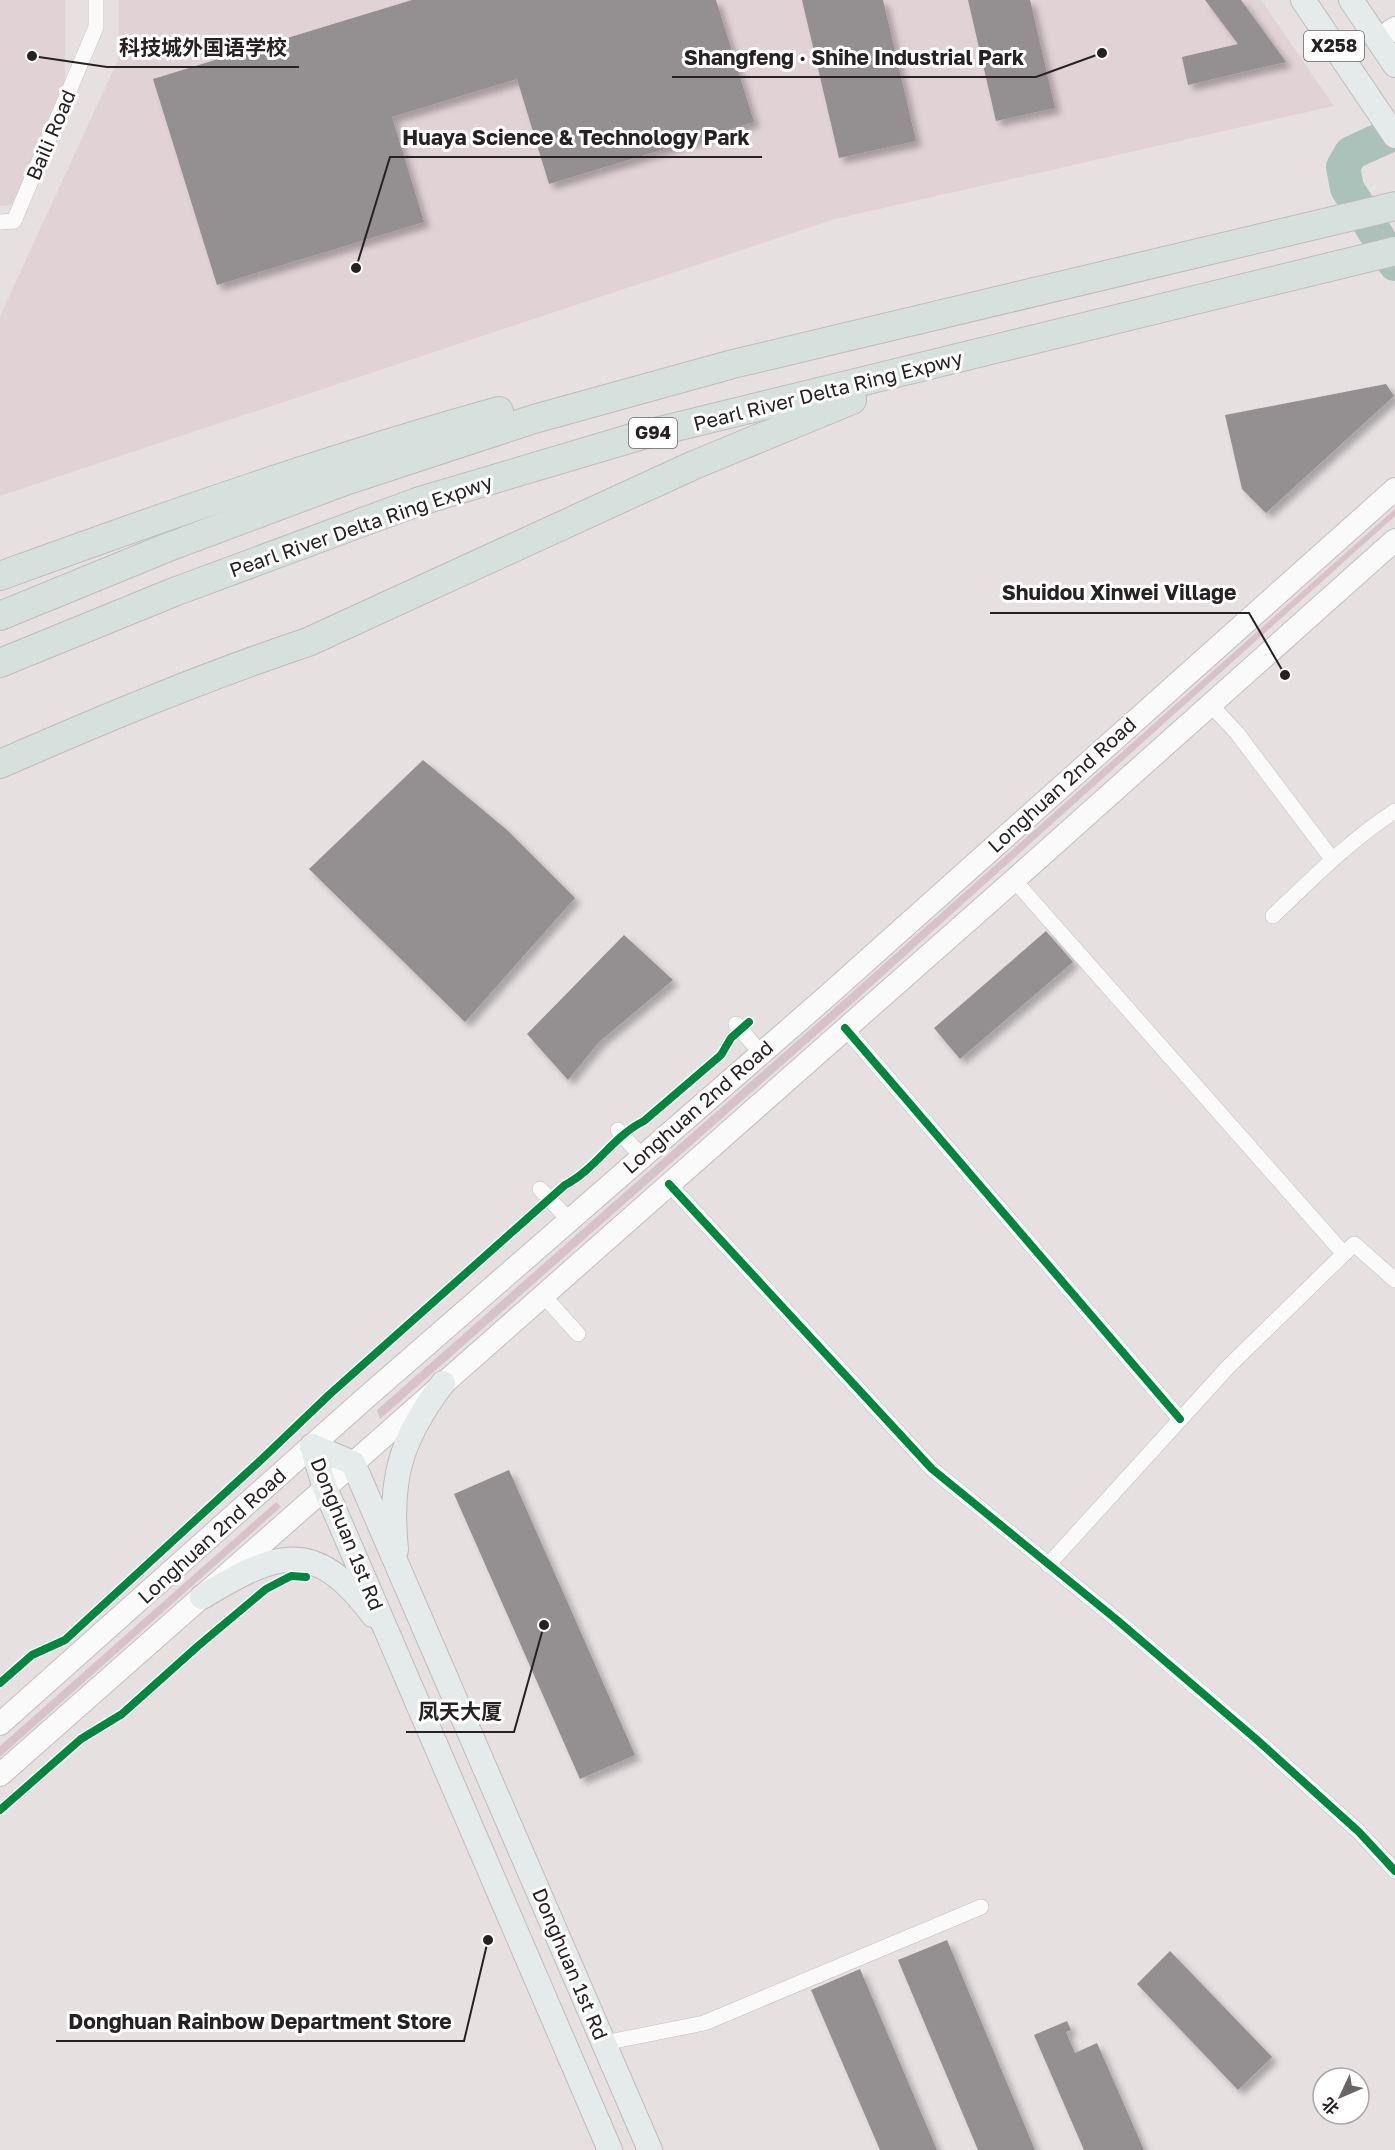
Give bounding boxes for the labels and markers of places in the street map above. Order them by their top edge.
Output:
callout: 科技城外国语学校 [107,28,299,67]
callout: Shangfeng · Shihe Industrial Park [672,38,1036,77]
callout: Huaya Science & Technology Park [390,118,762,157]
callout: Shuidou Xinwei Village [990,574,1249,613]
callout: 凤天大厦 [406,1693,514,1732]
callout: Donghuan Rainbow Department Store [56,2002,464,2041]

